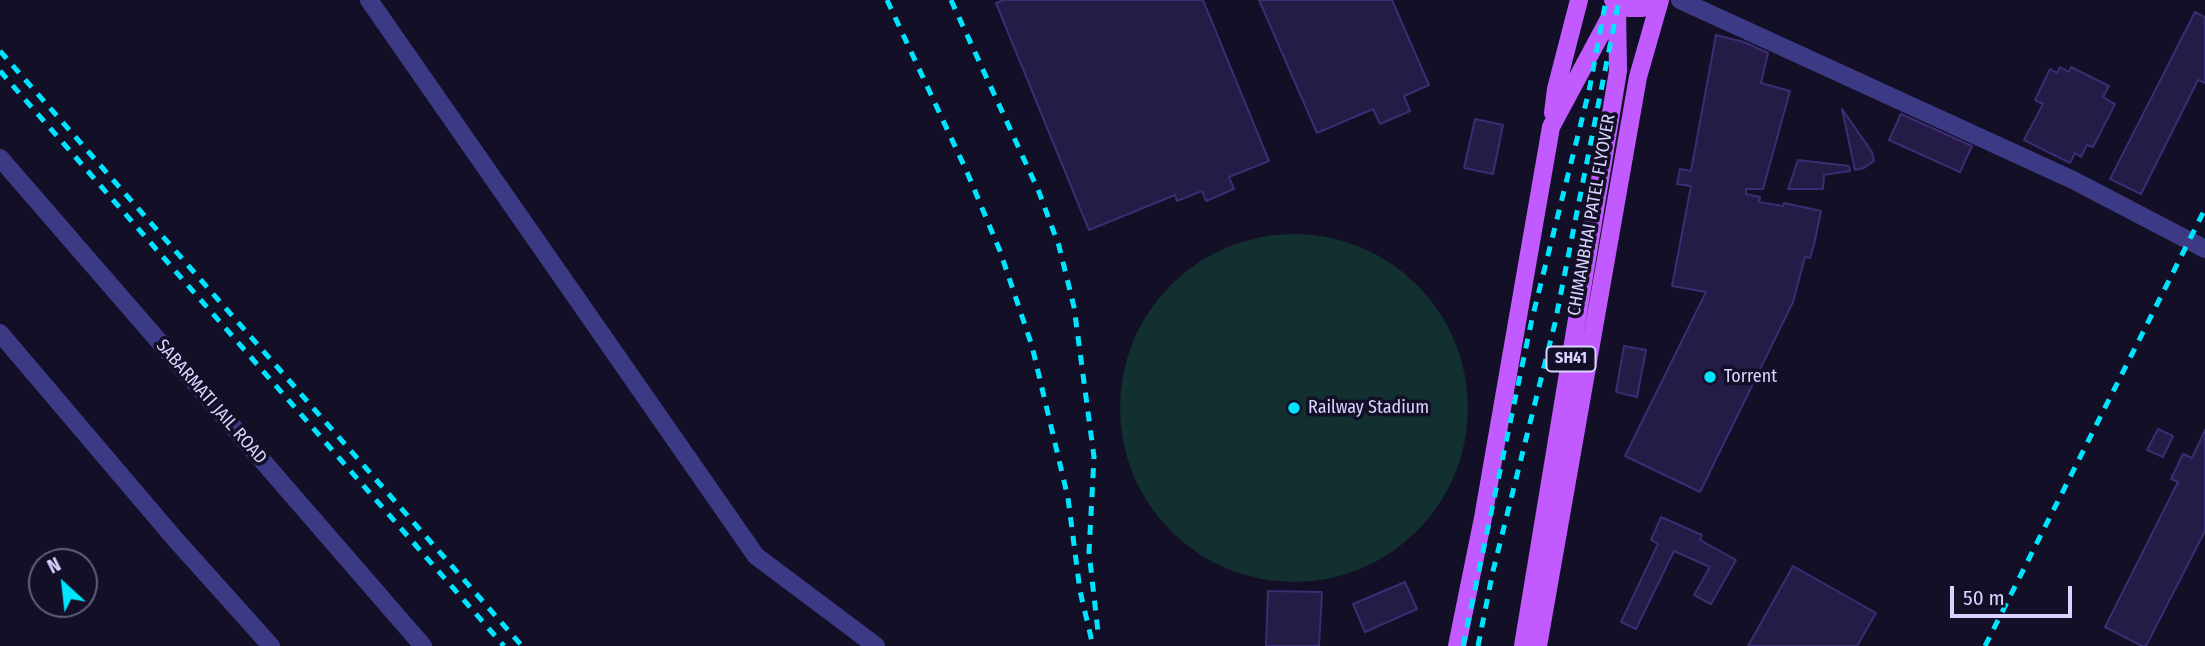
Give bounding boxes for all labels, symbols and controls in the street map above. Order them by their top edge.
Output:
street label: CHIMANBHAI PATEL FLYOVER [1564,113,1620,317]
street label: SABARMATI JAIL ROAD [151,335,271,469]
road number: SH41 [1546,346,1596,372]
place label: Torrent [1724,366,1777,388]
marker: Torrent [1702,369,1718,385]
place label: Railway Stadium [1308,397,1429,419]
marker: Railway Stadium [1286,400,1302,416]
north arrow [28,548,98,618]
text: N [44,553,64,578]
scale bar [1953,572,2076,616]
text: 50 m [1963,585,2005,611]

